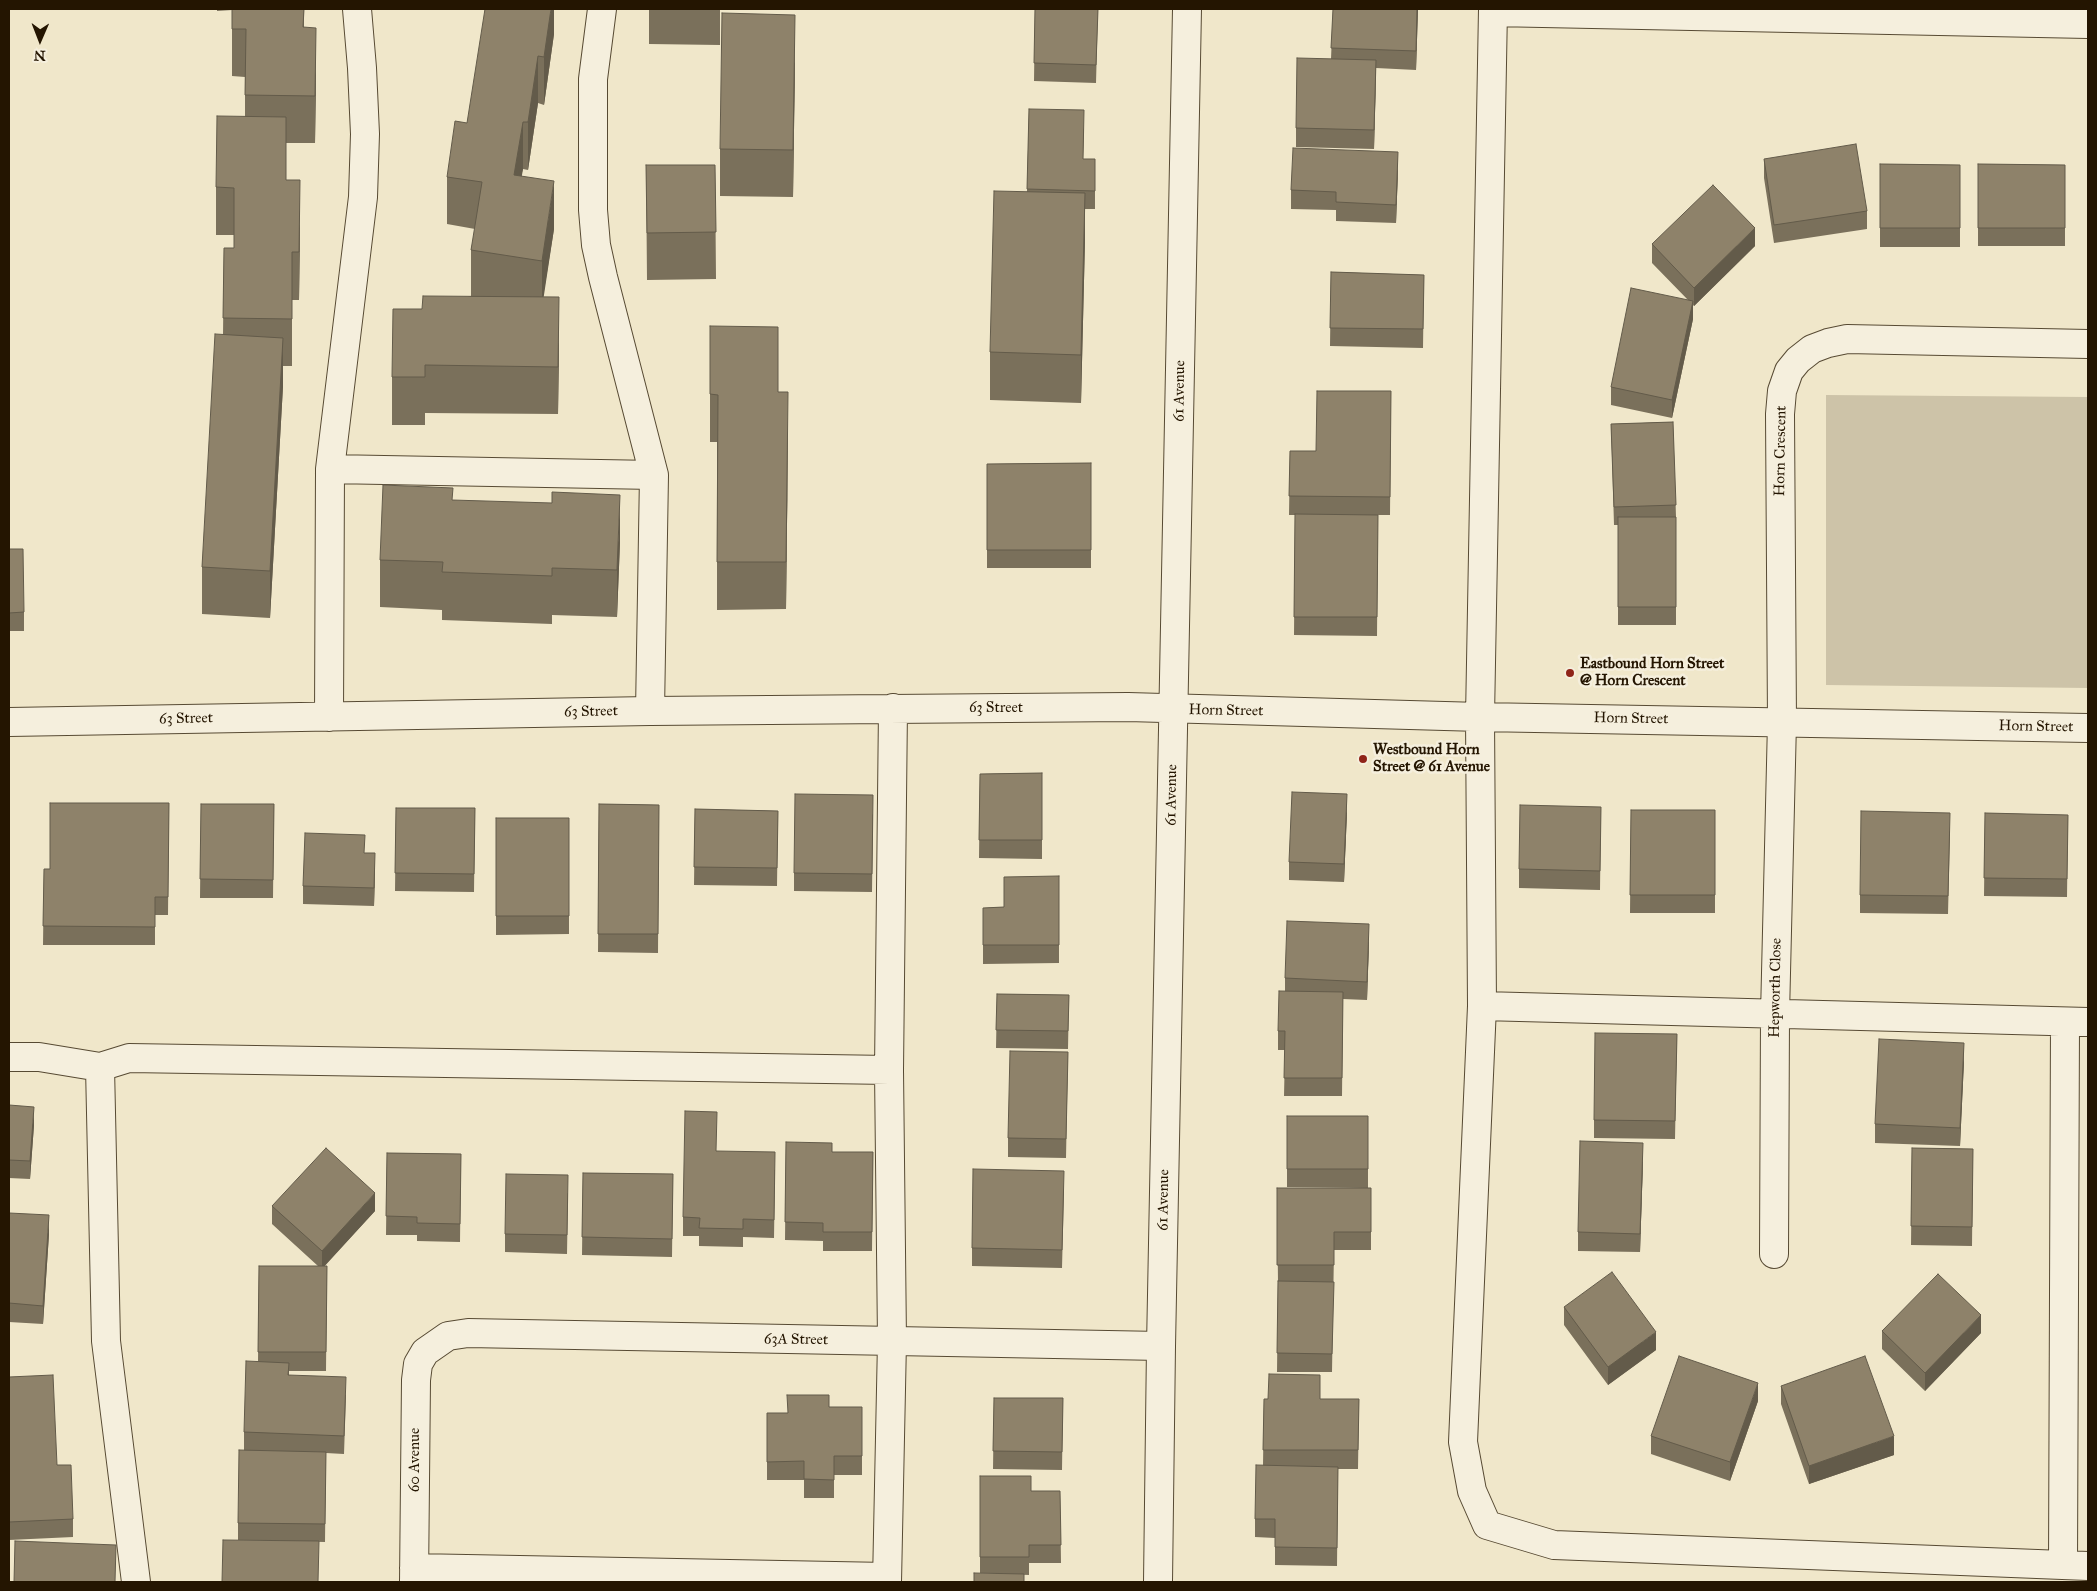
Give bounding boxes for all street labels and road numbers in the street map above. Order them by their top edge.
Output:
street label: 61 Avenue [1170,360,1190,422]
street label: Horn Crescent [1771,405,1791,497]
street label: 63 Street [969,699,1023,717]
street label: Horn Street [1189,701,1263,721]
street label: 63 Street [564,703,618,721]
street label: Horn Street [1594,709,1668,729]
street label: 63 Street [159,710,213,728]
street label: Horn Street [1999,717,2073,737]
street label: 61 Avenue [1162,764,1182,826]
street label: Hepworth Close [1766,938,1786,1038]
street label: 61 Avenue [1154,1169,1174,1231]
street label: 63A Street [764,1330,828,1350]
street label: 60 Avenue [406,1428,424,1492]

